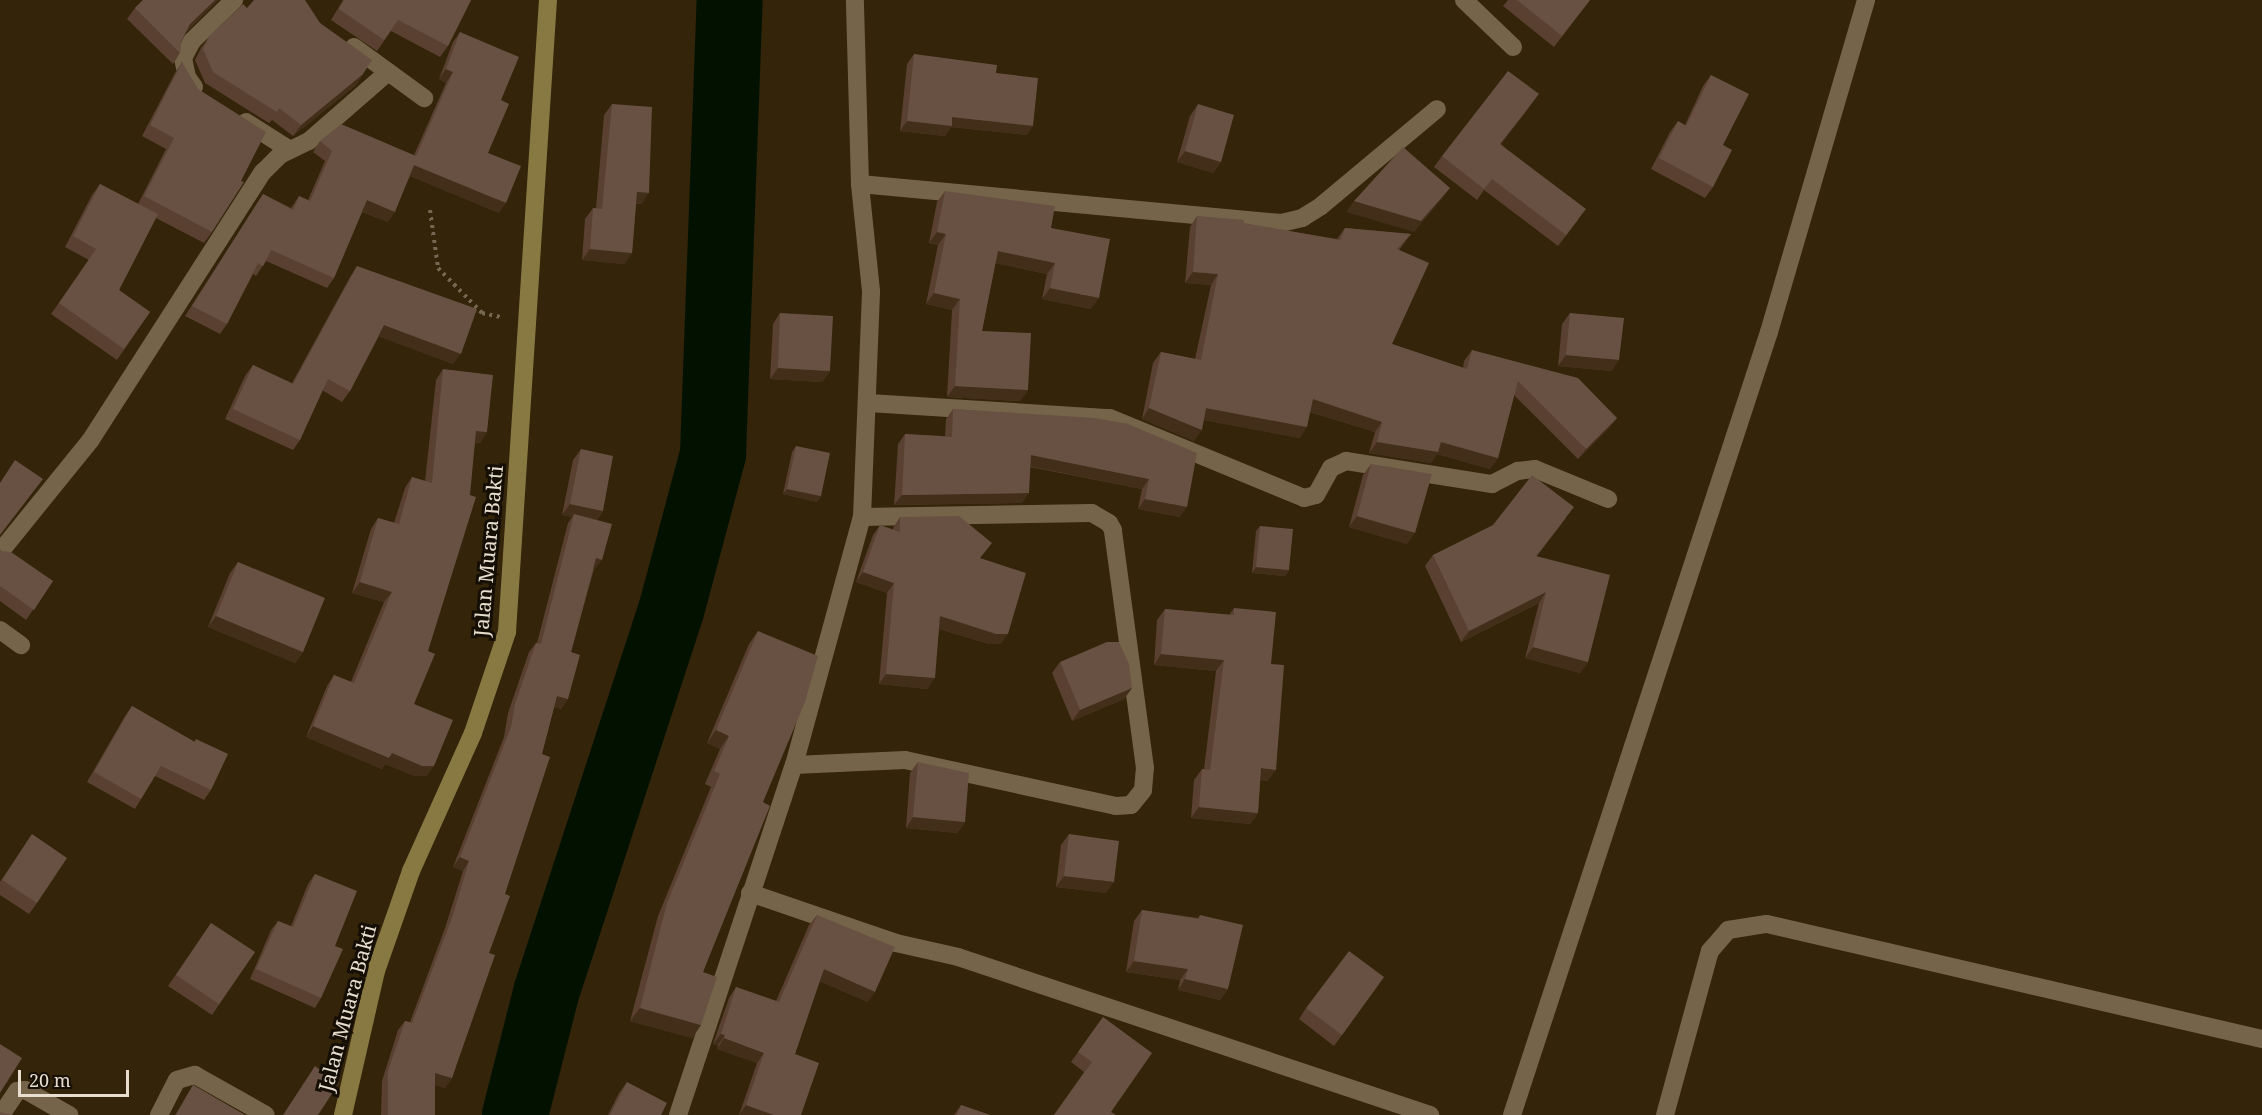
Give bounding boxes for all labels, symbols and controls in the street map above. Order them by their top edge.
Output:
street label: Jalan Muara Bakti [469,464,507,638]
street label: Jalan Muara Bakti [313,922,381,1094]
scale bar [21,1058,132,1096]
text: 20 m [29,1068,71,1092]

